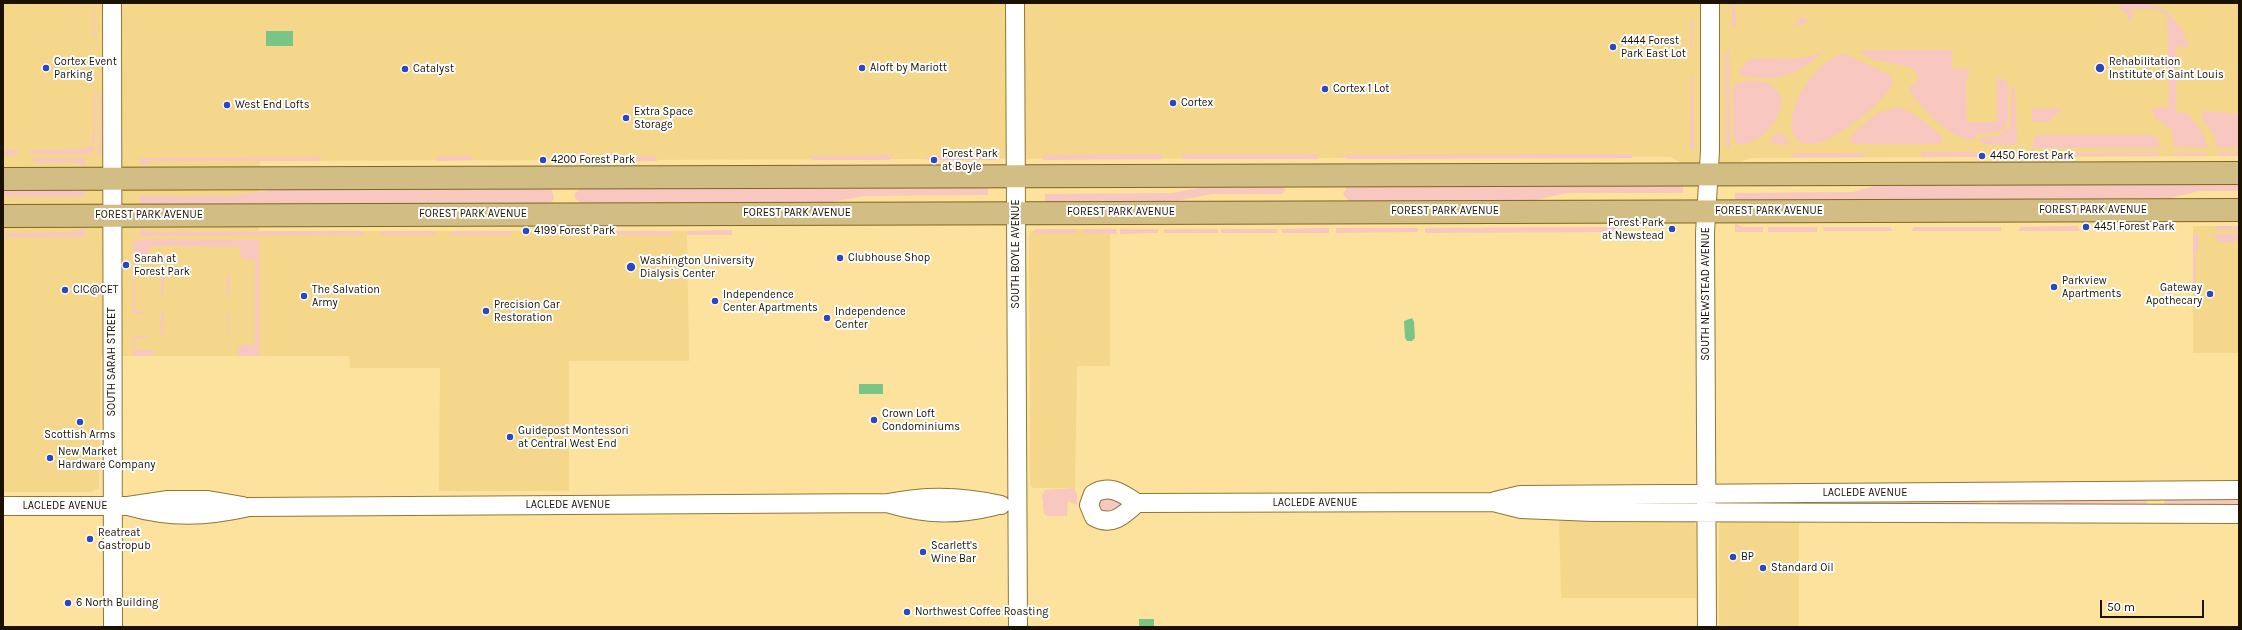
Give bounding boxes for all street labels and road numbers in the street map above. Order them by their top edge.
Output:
street label: SOUTH BOYLE AVENUE [1009,199,1023,309]
street label: FOREST PARK AVENUE [2039,203,2147,217]
street label: FOREST PARK AVENUE [1391,204,1499,218]
street label: FOREST PARK AVENUE [1715,204,1823,218]
street label: FOREST PARK AVENUE [1067,205,1175,219]
street label: FOREST PARK AVENUE [743,206,851,220]
street label: FOREST PARK AVENUE [419,207,527,221]
street label: FOREST PARK AVENUE [95,208,203,222]
street label: SOUTH NEWSTEAD AVENUE [1699,227,1713,361]
street label: SOUTH SARAH STREET [105,307,119,417]
street label: LACLEDE AVENUE [1823,486,1907,500]
street label: LACLEDE AVENUE [1273,496,1357,510]
street label: LACLEDE AVENUE [526,498,610,512]
street label: LACLEDE AVENUE [23,499,107,513]

